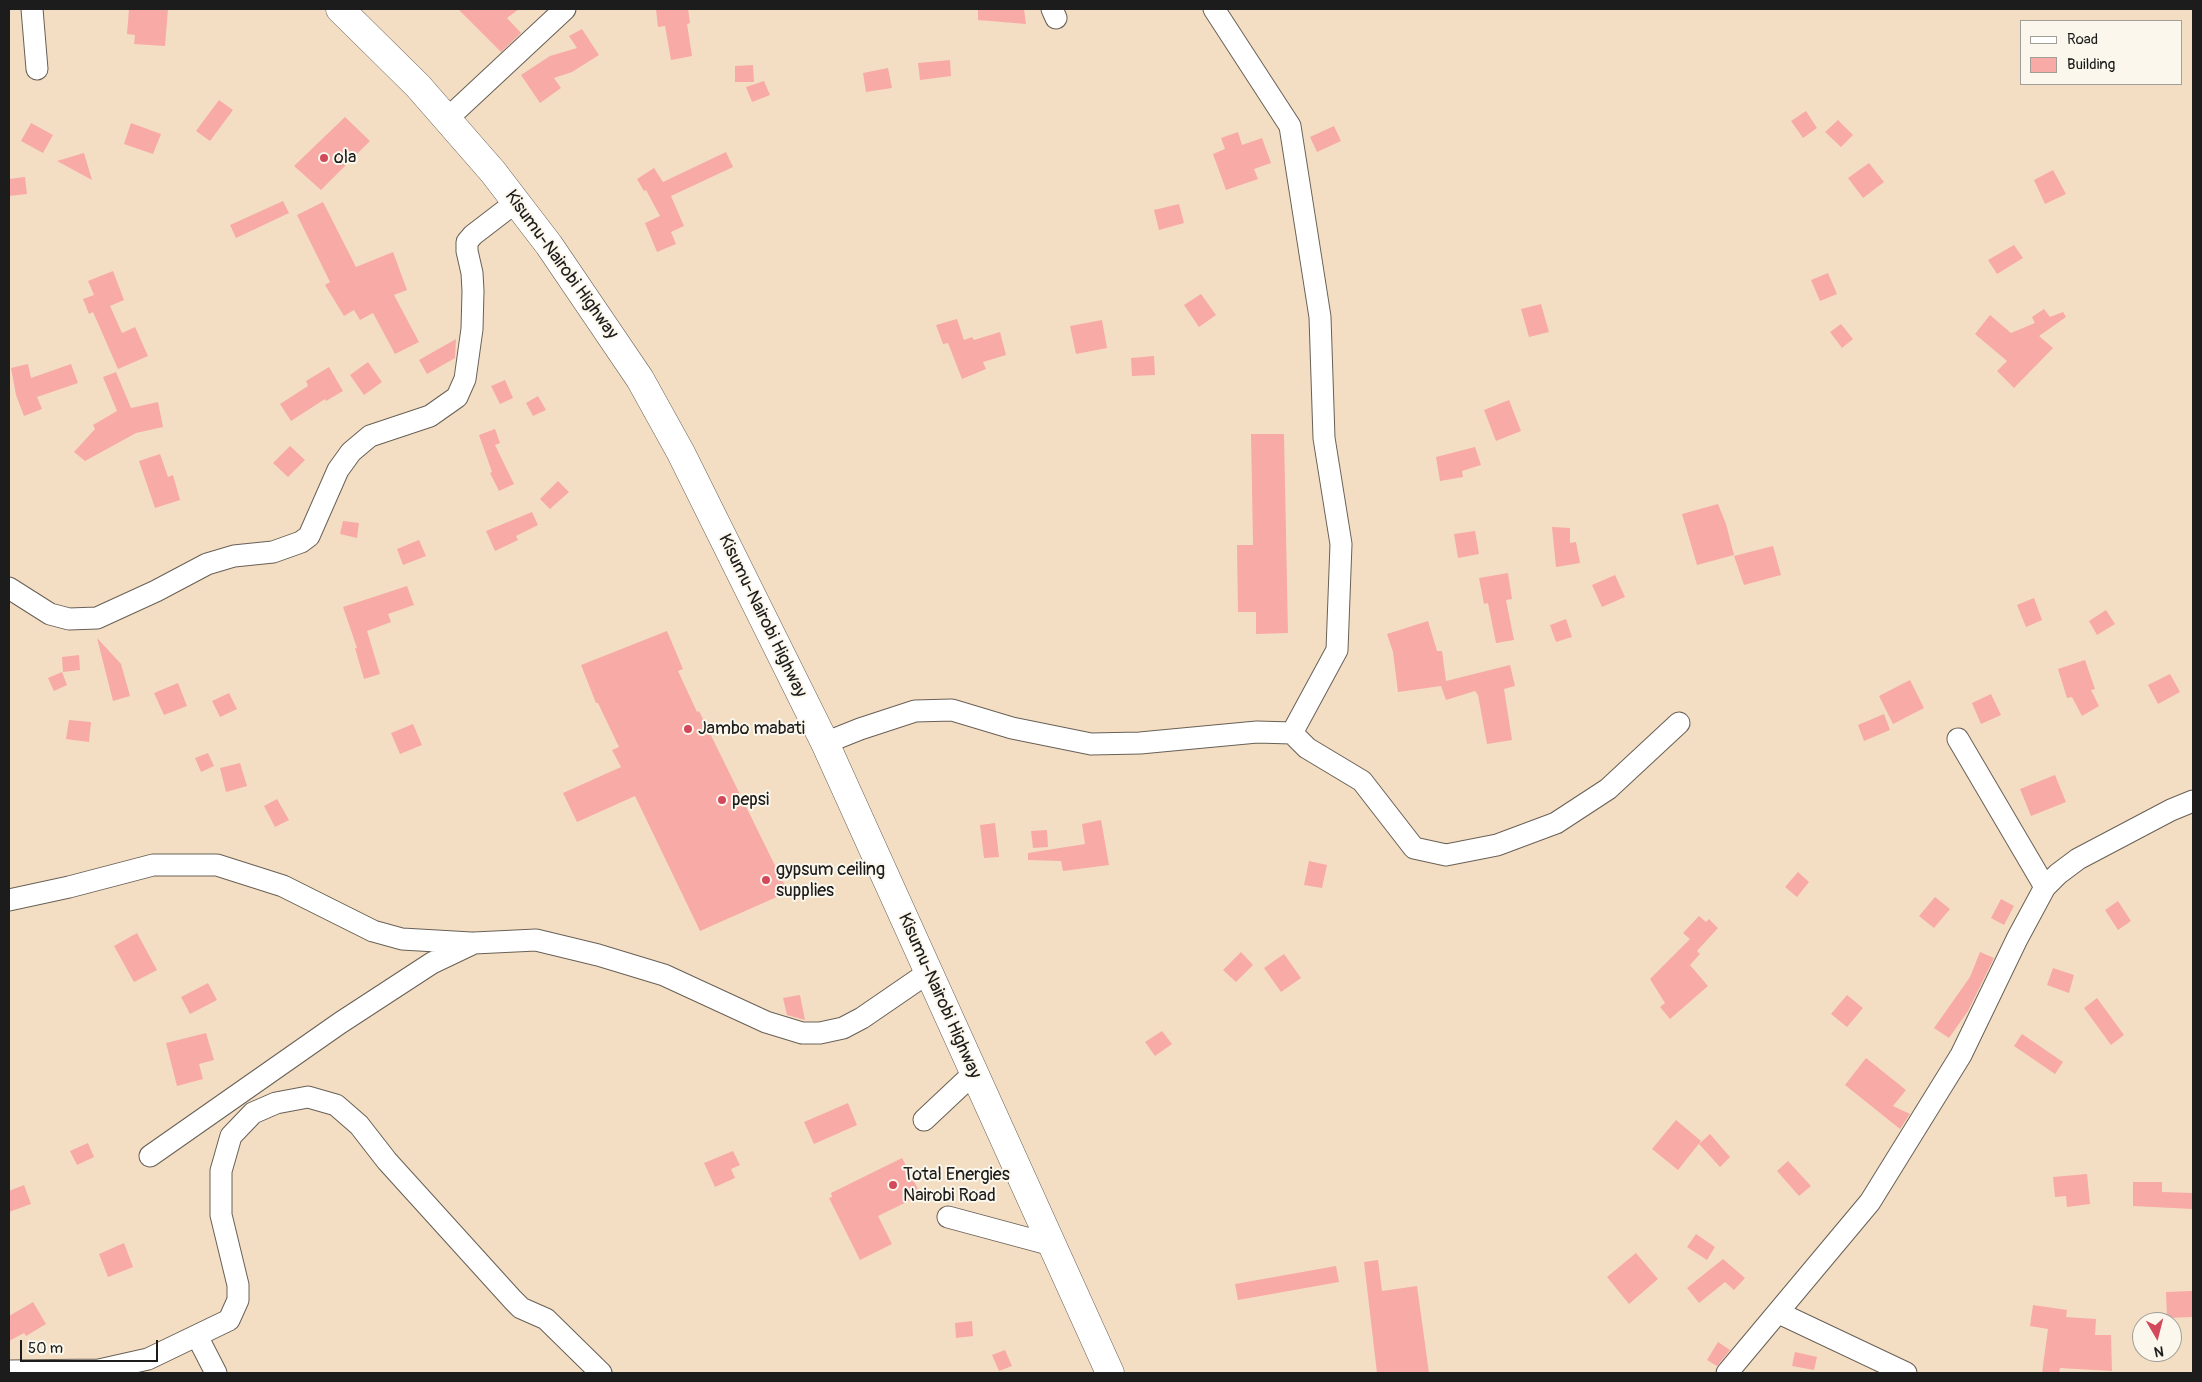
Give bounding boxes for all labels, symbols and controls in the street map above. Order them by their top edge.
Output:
legend [2020,20,2182,85]
text: Road [2067,30,2098,49]
text: Building [2067,55,2115,74]
place label: ola [334,147,356,169]
marker: ola [318,152,330,164]
street label: Kisumu-Nairobi Highway [500,186,622,344]
street label: Kisumu-Nairobi Highway [713,531,811,701]
place label: Jambo mabati [698,718,805,740]
marker: Jambo mabati [682,723,694,735]
place label: pepsi [732,789,769,811]
marker: pepsi [716,794,728,806]
place label: gypsum ceiling supplies [776,859,885,902]
marker: gypsum ceiling supplies [760,874,772,886]
street label: Kisumu-Nairobi Highway [893,910,985,1082]
place label: Total Energies Nairobi Road [903,1164,1010,1206]
marker: Total Energies Nairobi Road [887,1179,899,1191]
north arrow [2132,1312,2182,1362]
scale bar [22,1330,160,1362]
text: 50 m [28,1339,63,1358]
text: N [2153,1342,2165,1360]

